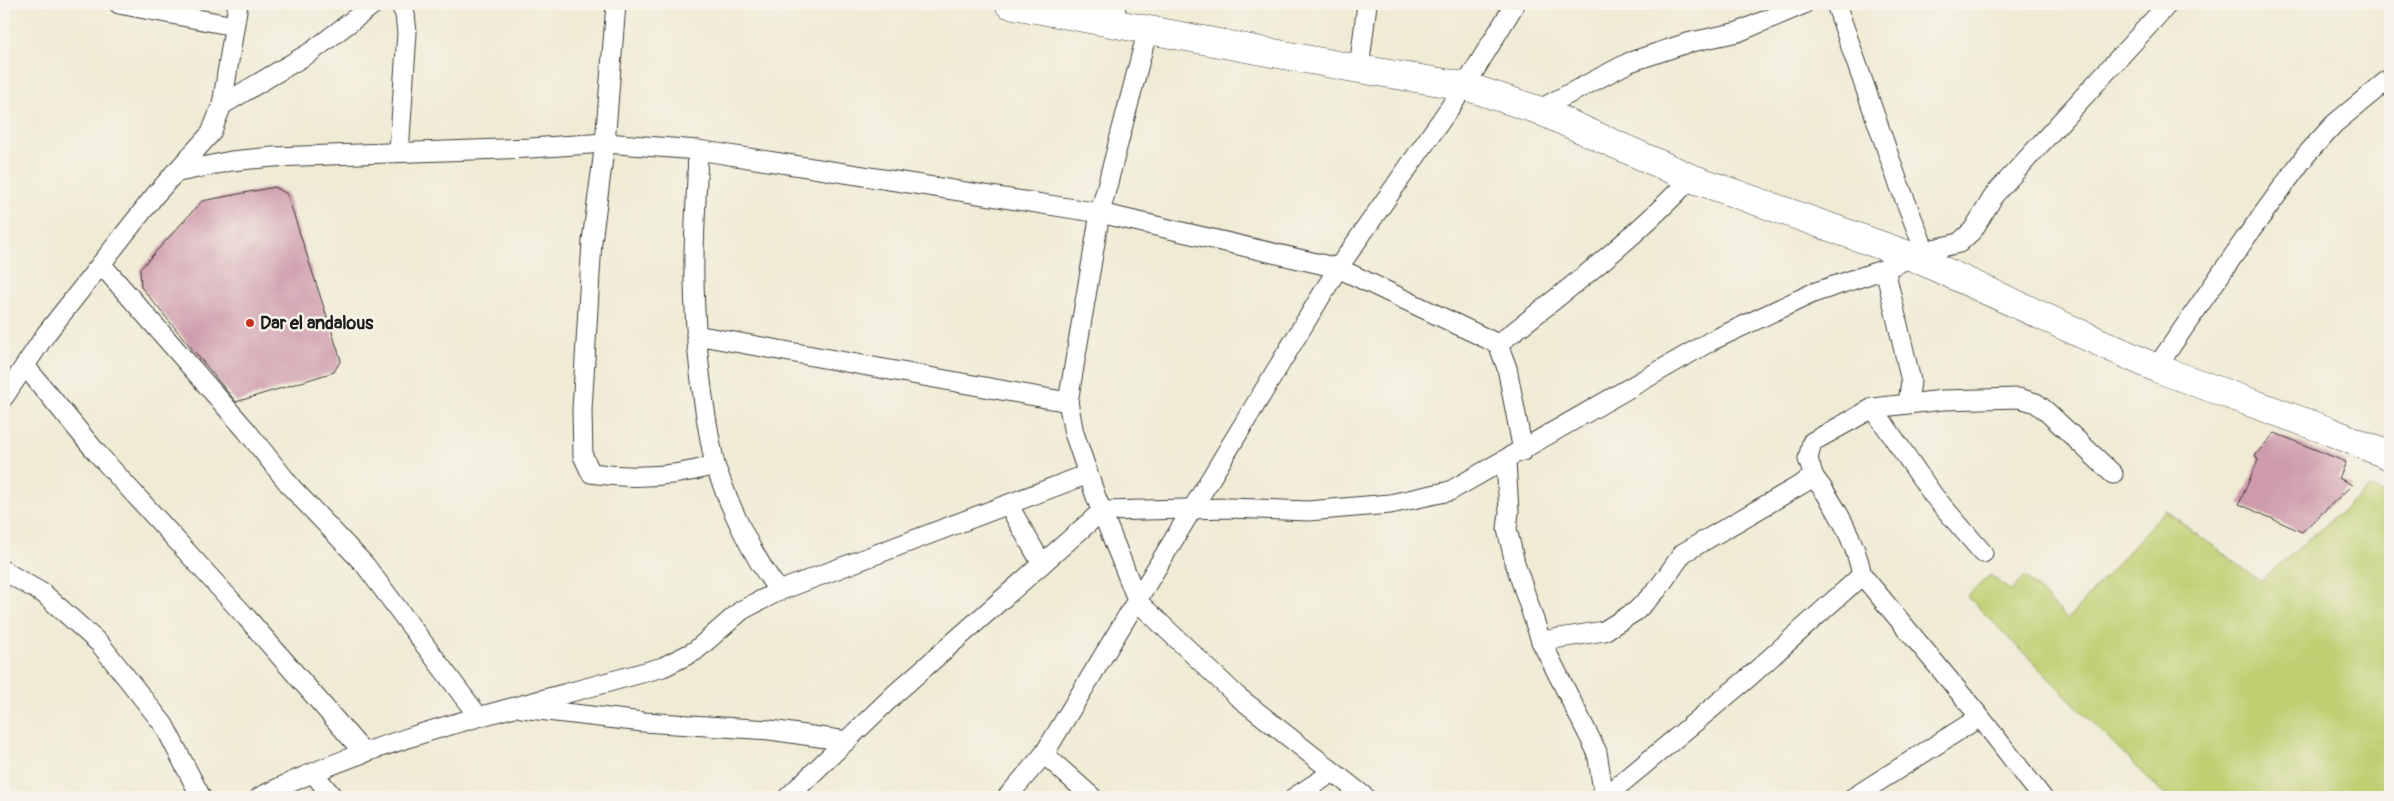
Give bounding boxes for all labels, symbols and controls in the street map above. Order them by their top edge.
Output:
place label: Dar el andalous [260,312,374,335]
marker: Dar el andalous [244,317,256,329]

